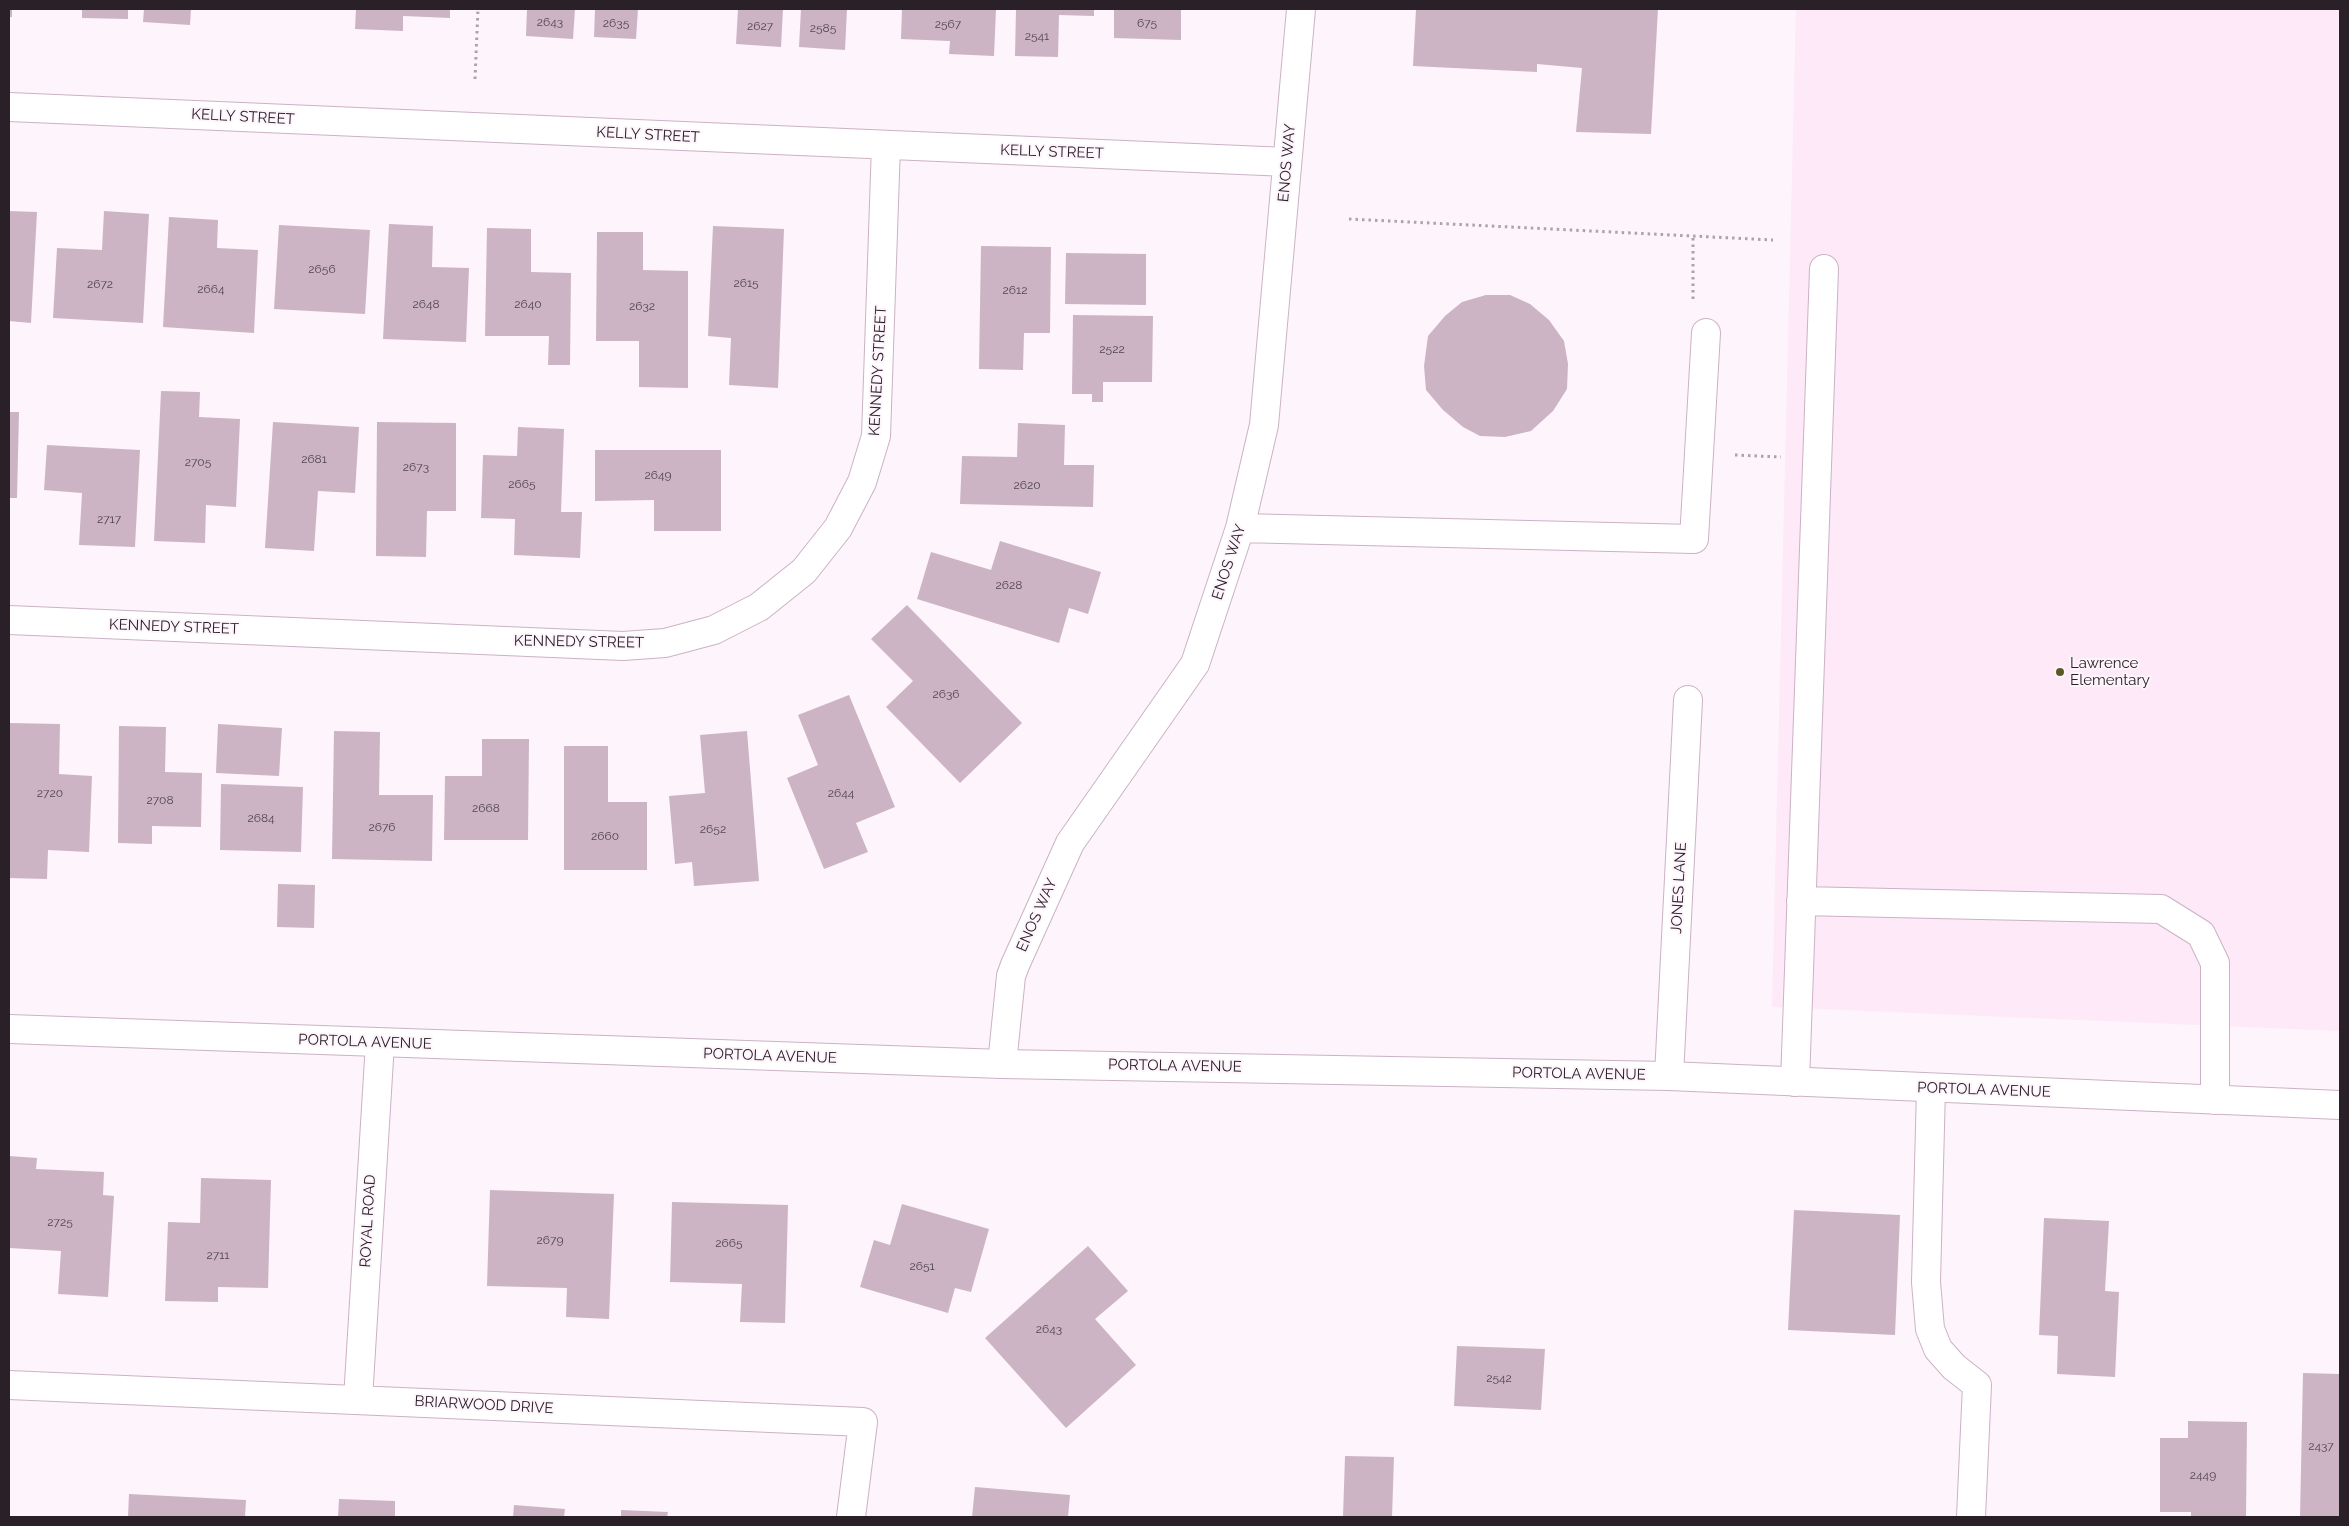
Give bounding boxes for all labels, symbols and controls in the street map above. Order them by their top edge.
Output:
house number: 2643 [537,15,563,29]
house number: 2635 [603,16,629,30]
house number: 675 [1137,16,1157,30]
house number: 2567 [935,17,961,31]
house number: 2627 [747,19,773,33]
house number: 2585 [810,21,836,35]
house number: 2541 [1025,29,1049,43]
street label: KELLY STREET [191,105,295,129]
street label: KELLY STREET [596,123,700,147]
street label: ENOS WAY [1275,123,1299,203]
street label: KELLY STREET [1000,141,1104,163]
house number: 2656 [308,262,336,276]
house number: 2615 [733,276,759,290]
house number: 2672 [87,277,113,291]
house number: 2664 [197,282,225,296]
house number: 2612 [1003,283,1027,297]
house number: 2648 [412,297,440,311]
house number: 2640 [514,297,542,311]
house number: 2632 [629,299,655,313]
street label: KENNEDY STREET [866,306,890,436]
house number: 2522 [1099,342,1125,356]
house number: 2681 [301,452,327,466]
house number: 2705 [185,455,211,469]
house number: 2673 [403,460,429,474]
house number: 2649 [644,468,672,482]
house number: 2665 [508,477,536,491]
house number: 2620 [1013,478,1041,492]
house number: 2717 [97,512,121,526]
street label: ENOS WAY [1208,522,1250,602]
house number: 2628 [996,578,1022,592]
street label: KENNEDY STREET [109,616,239,638]
street label: KENNEDY STREET [514,632,644,652]
place label: Lawrence Elementary [2070,654,2150,689]
marker: Lawrence Elementary [2054,666,2066,678]
house number: 2636 [932,687,960,701]
house number: 2720 [37,786,63,800]
house number: 2644 [828,786,854,800]
house number: 2708 [146,793,174,807]
house number: 2668 [472,801,500,815]
house number: 2684 [247,811,275,825]
house number: 2676 [368,820,396,834]
house number: 2652 [700,822,726,836]
house number: 2660 [591,829,619,843]
street label: JONES LANE [1668,842,1690,934]
street label: ENOS WAY [1013,876,1061,954]
street label: PORTOLA AVENUE [298,1031,432,1053]
street label: PORTOLA AVENUE [703,1045,837,1067]
street label: PORTOLA AVENUE [1108,1056,1242,1076]
street label: PORTOLA AVENUE [1512,1064,1646,1084]
street label: PORTOLA AVENUE [1917,1079,2051,1101]
street label: ROYAL ROAD [357,1174,379,1268]
house number: 2725 [47,1215,73,1229]
house number: 2679 [537,1233,563,1247]
house number: 2665 [715,1236,743,1250]
house number: 2711 [207,1248,229,1262]
house number: 2651 [909,1259,935,1273]
house number: 2643 [1036,1322,1062,1336]
house number: 2542 [1486,1371,1512,1385]
street label: BRIARWOOD DRIVE [414,1392,554,1418]
house number: 2437 [2308,1439,2334,1453]
house number: 2449 [2190,1468,2216,1482]

